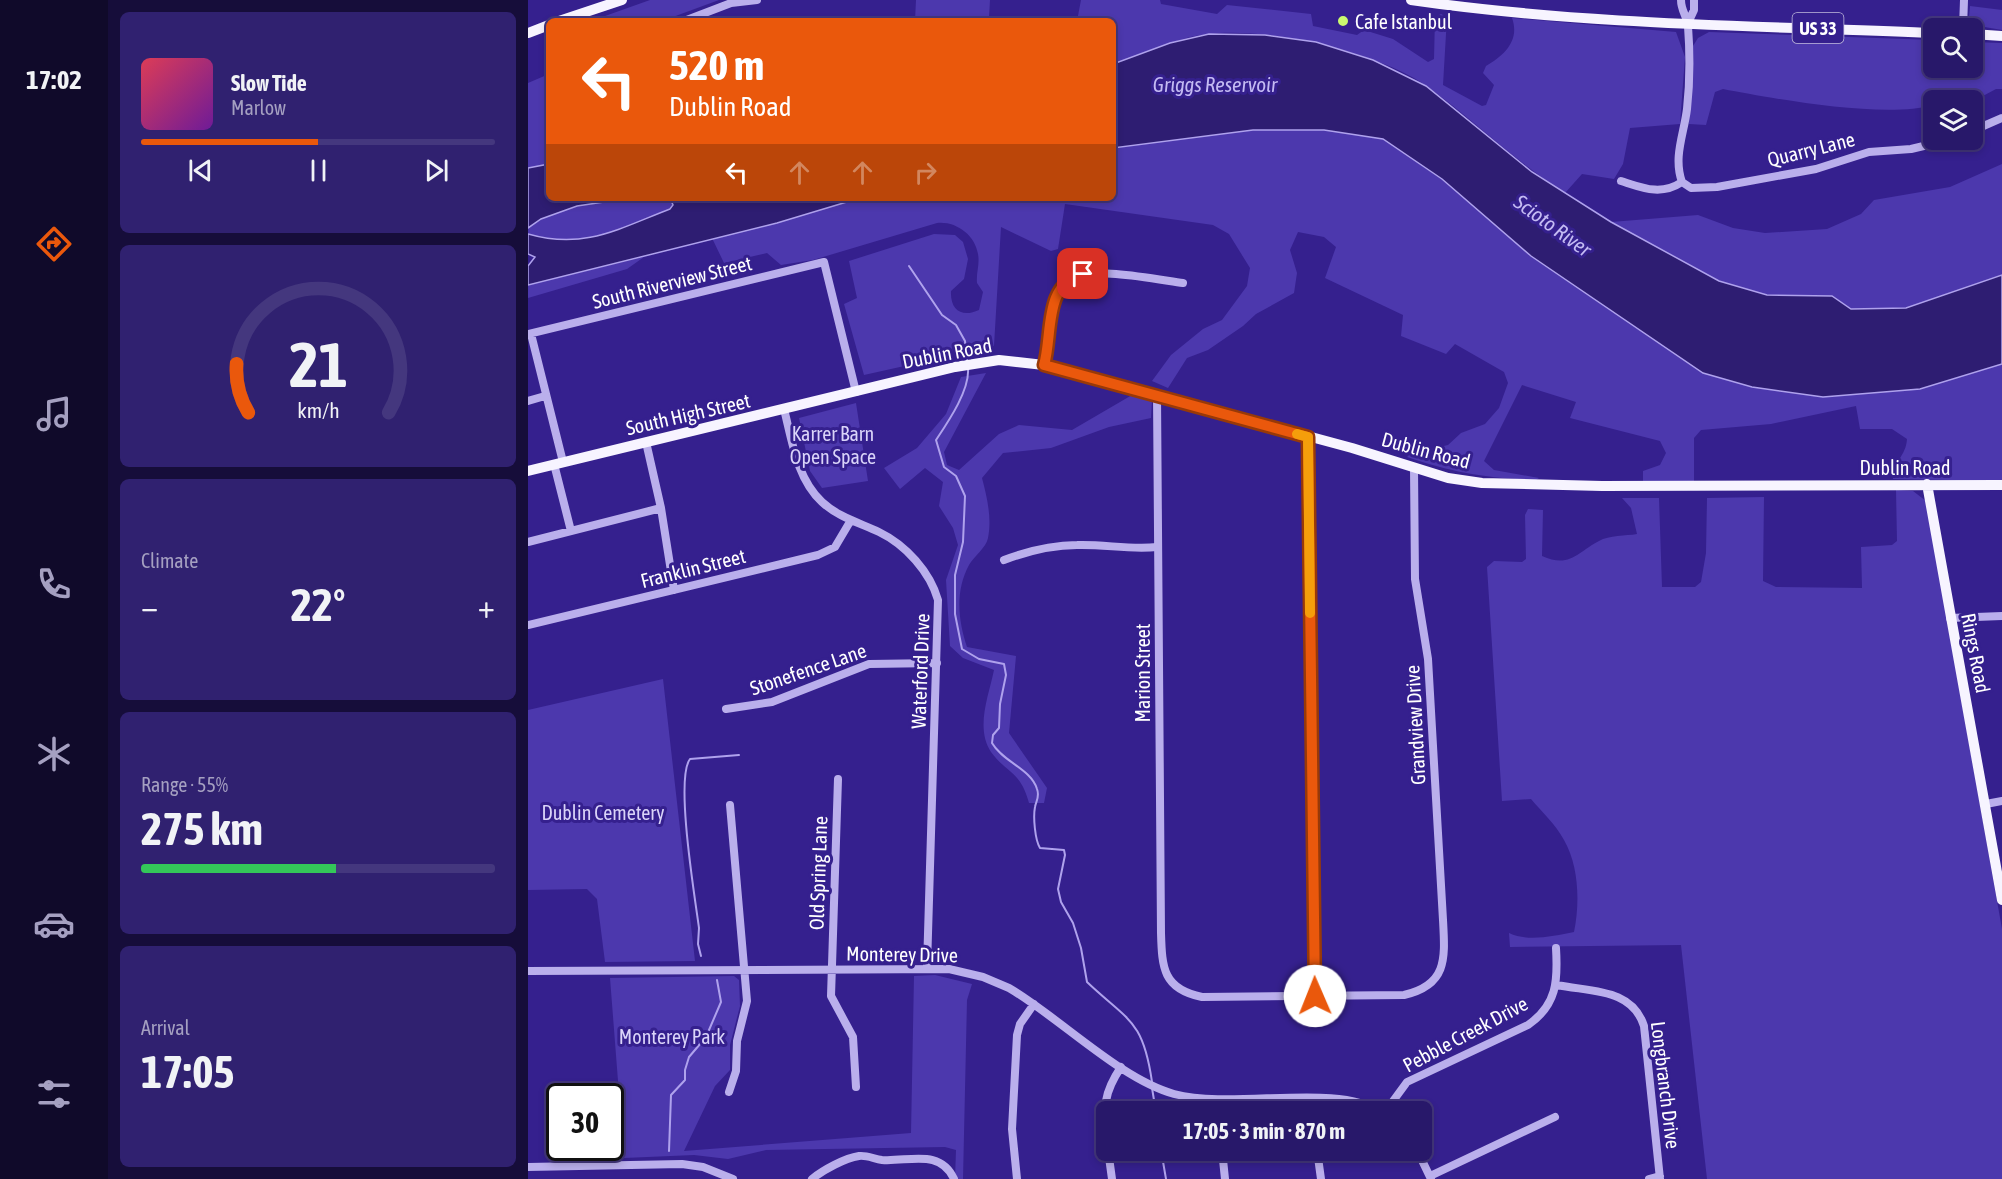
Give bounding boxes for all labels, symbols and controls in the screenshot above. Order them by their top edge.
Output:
place label: Cafe Istanbul [1355,10,1453,33]
road number: US 33 [1792,13,1844,43]
marker: Cafe Istanbul [1336,14,1350,28]
map controls [1923,18,1983,150]
button: search [1923,18,1983,78]
text: 520 m [669,41,764,89]
icon: left [570,42,648,120]
text: 17:02 [26,64,82,95]
text: Slow Tide [231,70,307,96]
water label: Griggs Reservoir [1153,72,1278,96]
button: layers [1923,90,1983,150]
text: Dublin Road [669,91,792,122]
text: Marlow [231,96,286,119]
street label: Quarry Lane [1765,127,1857,171]
icon: previous [184,154,217,187]
icon: pause [302,154,335,187]
icon: next [420,154,453,187]
icon: left [720,156,753,189]
icon: ahead [783,156,816,189]
icon: ahead [846,156,879,189]
icon: right [909,156,942,189]
water label: Scioto River [1509,188,1597,261]
icon: directions [33,223,75,265]
pin [1057,248,1108,299]
street label: South Riverview Street [590,251,754,313]
icon: arrive [1066,257,1099,290]
text: 21 [289,329,347,400]
street label: Dublin Road [900,333,994,373]
street label: South High Street [624,388,753,439]
icon: music [33,393,75,435]
text: km/h [297,399,339,424]
park label: Karrer Barn Open Space [790,422,876,468]
street label: Dublin Road [1379,427,1473,473]
street label: Dublin Road [1860,456,1950,479]
street label: Franklin Street [638,544,748,592]
text: Climate [141,549,198,572]
icon: phone [33,563,75,605]
text: 22° [291,579,345,631]
text: − [141,587,158,625]
text: + [478,587,495,625]
street label: Rings Road [1957,611,1995,695]
street label: Waterford Drive [906,613,934,729]
street label: Marion Street [1131,623,1154,722]
street label: Stonefence Lane [747,638,869,700]
street label: Grandview Drive [1400,665,1430,785]
icon: climate [33,733,75,775]
text: Range · 55% [141,773,228,796]
park label: Dublin Cemetery [541,801,665,824]
text: 275 km [141,803,263,855]
street label: Old Spring Lane [805,816,831,930]
icon: car [33,903,75,945]
street label: Monterey Drive [846,942,958,966]
position arrow [1283,964,1347,1028]
street label: Pebble Creek Drive [1399,991,1531,1077]
text: Arrival [141,1016,190,1039]
street label: Longbranch Drive [1647,1020,1685,1150]
park label: Monterey Park [619,1025,725,1048]
text: 17:05 [141,1046,235,1098]
icon: filters [33,1073,75,1115]
speed limit sign: 30 [546,1083,624,1161]
text: 17:05 · 3 min · 870 m [1183,1118,1345,1144]

